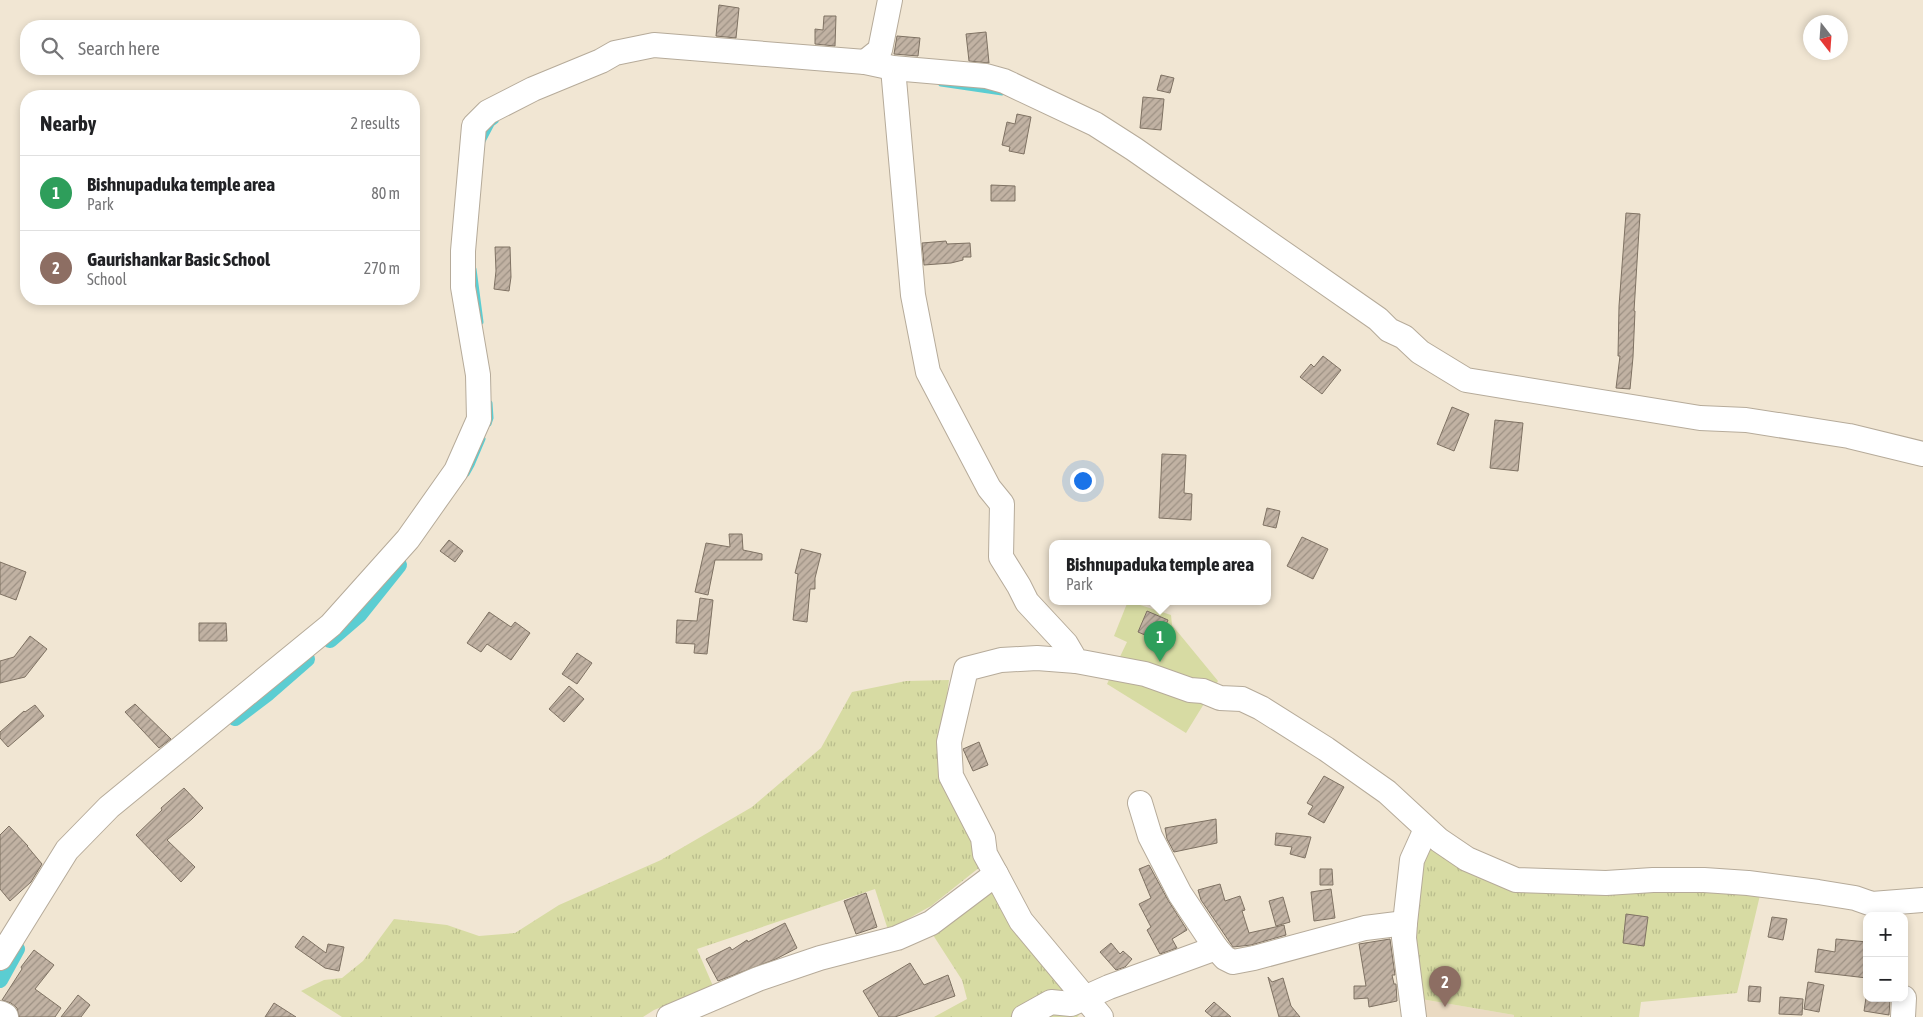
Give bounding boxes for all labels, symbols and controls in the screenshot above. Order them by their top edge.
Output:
north arrow [1803,15,1848,60]
search box [20,20,420,75]
icon: search [38,34,66,62]
text: Search here [78,37,160,59]
text: Nearby [40,111,96,135]
text: 2 results [350,114,400,132]
text: Bishnupaduka temple area [87,173,275,195]
text: 1 [52,184,60,202]
text: 80 m [371,184,400,202]
text: Park [87,195,114,213]
text: Gaurishankar Basic School [87,248,270,270]
text: 2 [52,259,60,277]
text: 270 m [364,259,400,277]
text: School [87,270,127,288]
your location [1070,468,1096,494]
popup [1049,540,1271,605]
text: Bishnupaduka temple area [1066,553,1254,575]
text: Park [1066,575,1093,593]
pin: 1 [1144,621,1176,662]
map controls [1863,912,1908,1002]
button: + [1863,912,1908,957]
button: − [1863,957,1908,1002]
pin: 2 [1429,966,1461,1007]

